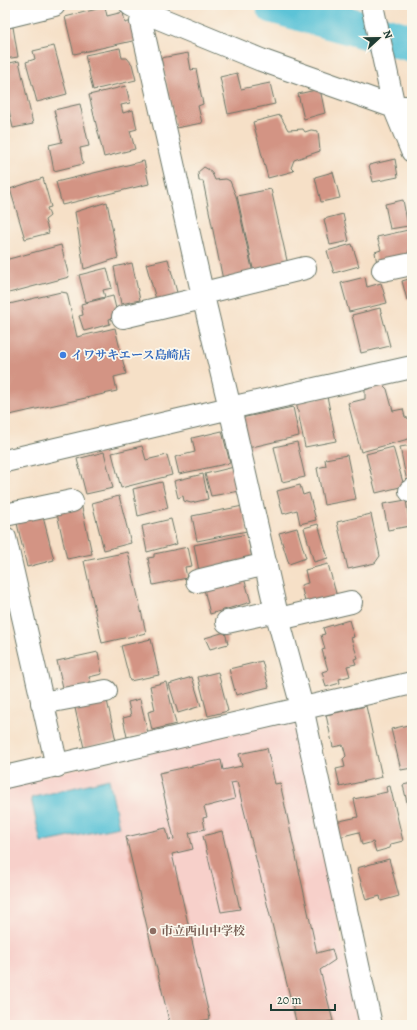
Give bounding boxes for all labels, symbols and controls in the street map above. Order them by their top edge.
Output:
north arrow [359,18,399,58]
text: N [379,28,396,41]
place label: イワサキエース島崎店 [71,347,190,363]
marker: イワサキエース島崎店 [58,350,68,360]
place label: 市立西山中学校 [161,923,245,939]
marker: 市立西山中学校 [148,926,158,936]
scale bar [271,986,335,1012]
text: 20 m [277,992,301,1008]

